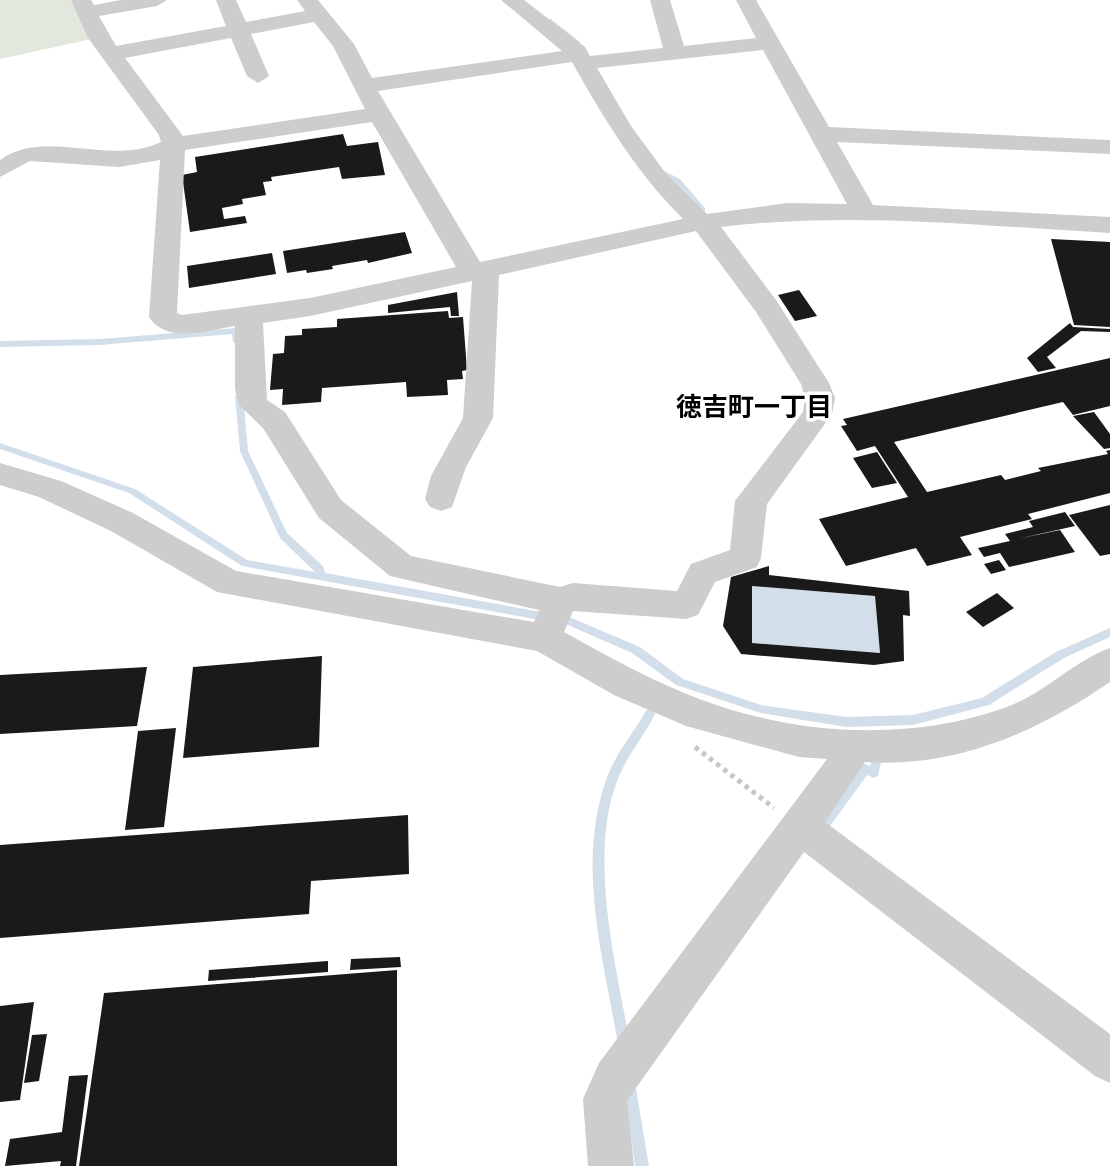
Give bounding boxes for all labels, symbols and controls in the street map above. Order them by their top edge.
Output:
district label: 徳吉町一丁目 [676,388,832,424]

